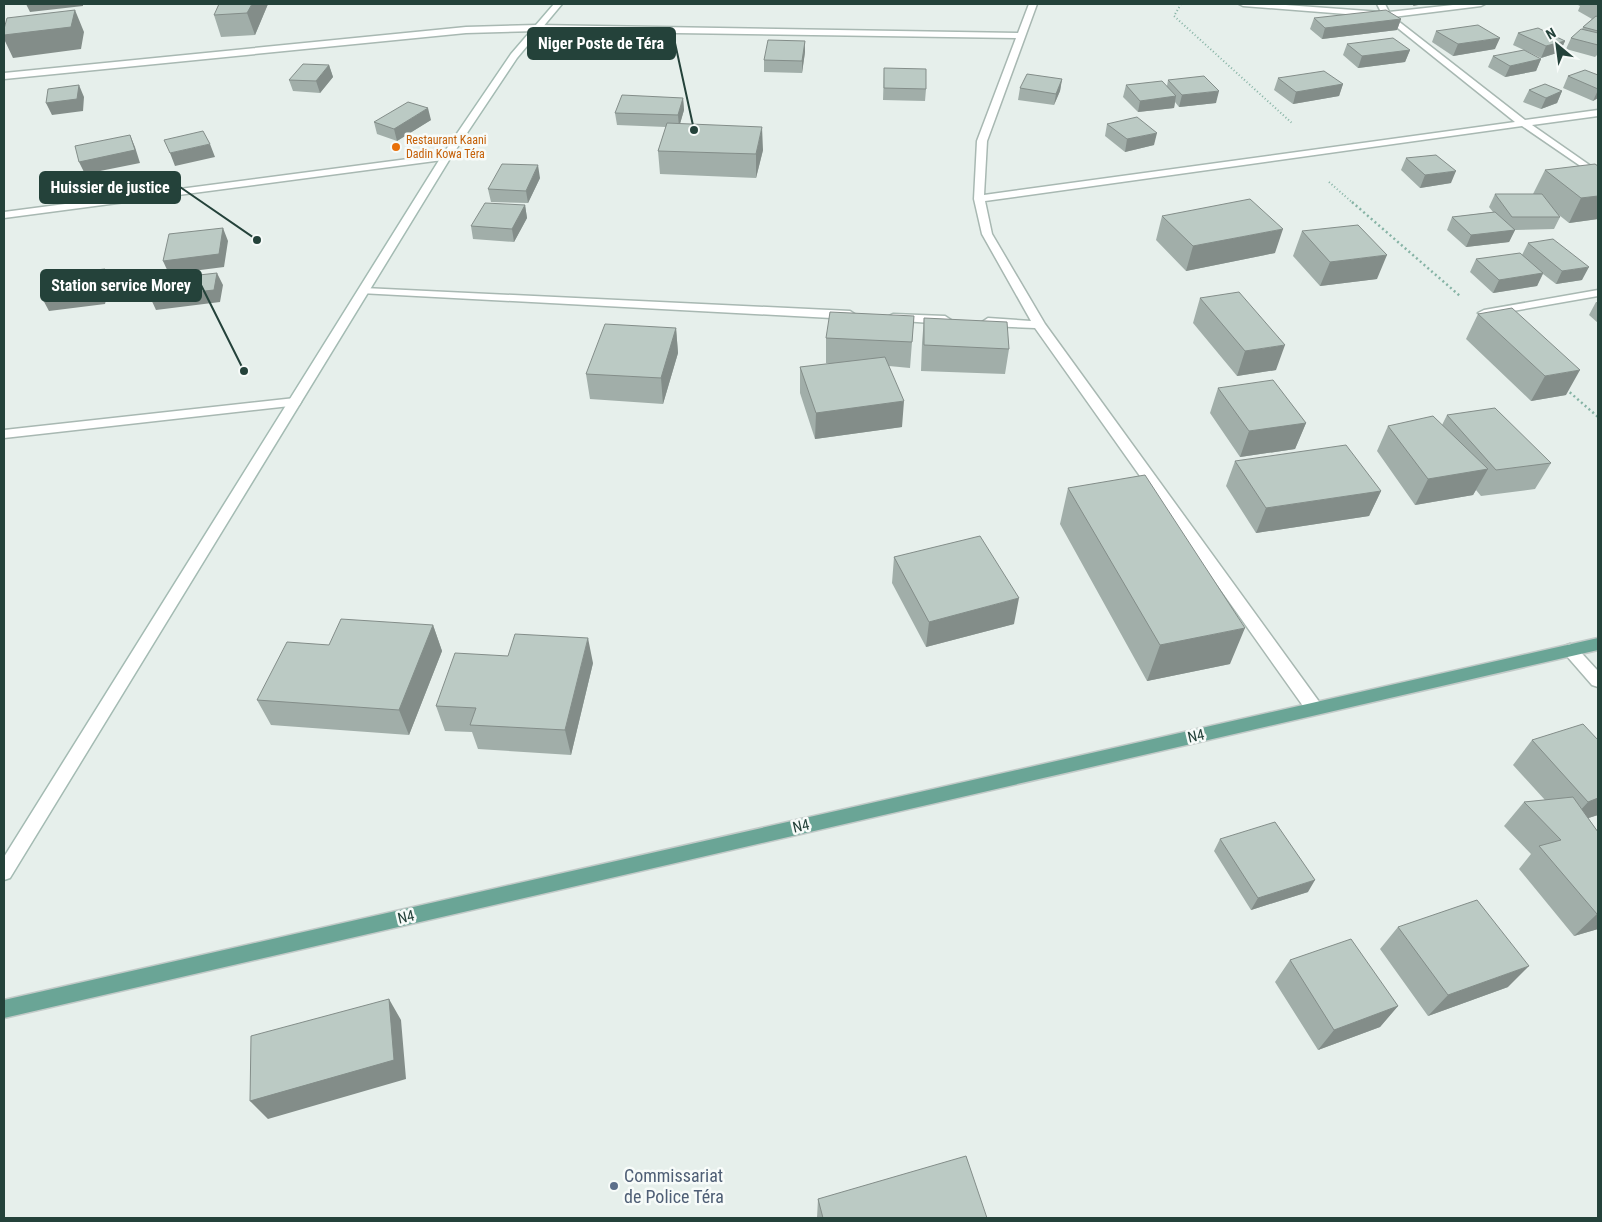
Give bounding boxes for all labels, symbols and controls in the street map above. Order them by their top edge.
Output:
north arrow [1532,20,1582,70]
text: N [1543,25,1558,43]
callout: Niger Poste de Téra [528,28,675,59]
text: Niger Poste de Téra [538,34,664,53]
place label: Restaurant Kaani Dadin Kowa Téra [406,133,486,161]
marker: Restaurant Kaani Dadin Kowa Téra [390,141,402,153]
callout: Huissier de justice [40,172,180,203]
text: Huissier de justice [50,178,170,197]
callout: Station service Morey [41,270,201,301]
text: Station service Morey [51,276,191,295]
street label: N4 [1186,725,1206,747]
street label: N4 [791,815,811,837]
street label: N4 [396,906,416,928]
place label: Commissariat de Police Téra [624,1165,724,1207]
marker: Commissariat de Police Téra [608,1180,620,1192]

